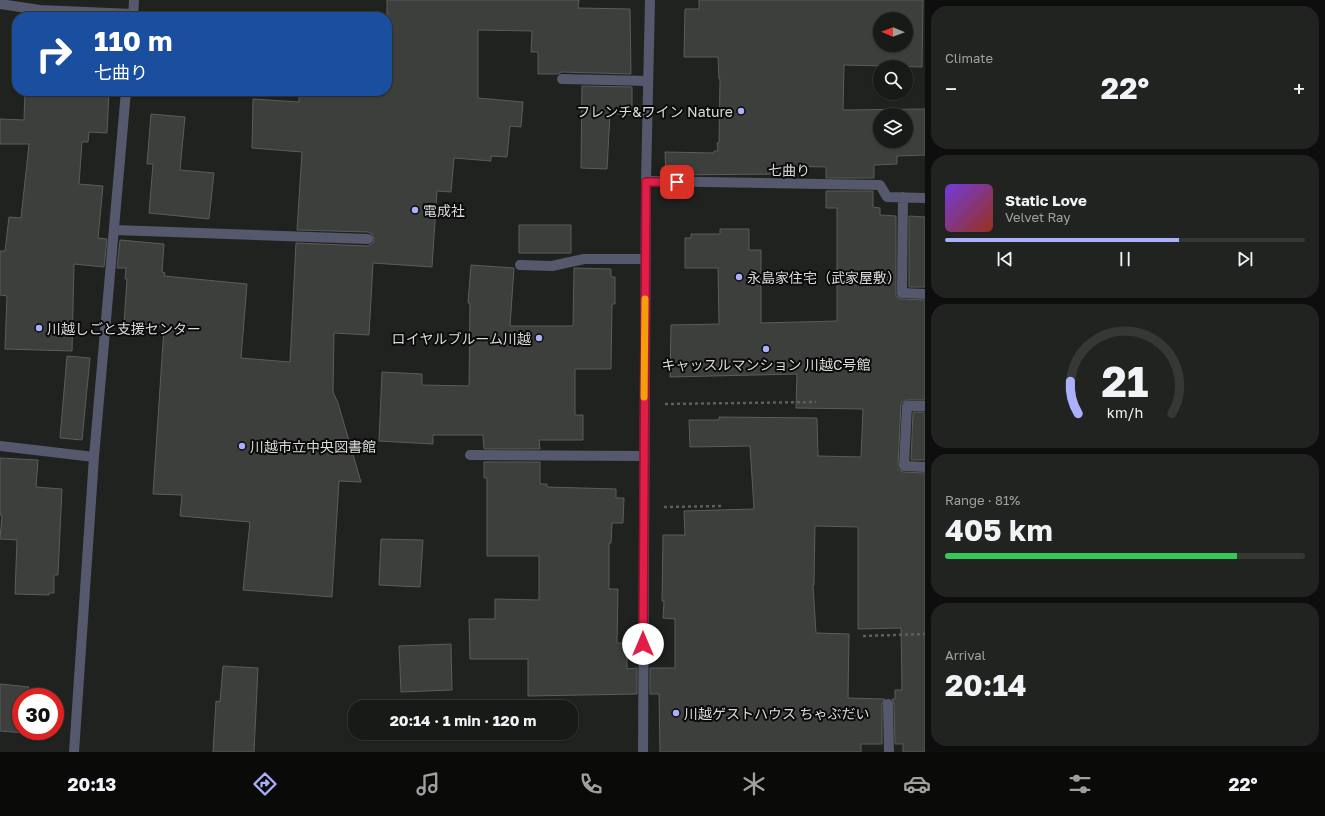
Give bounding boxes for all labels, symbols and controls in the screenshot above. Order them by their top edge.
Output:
north arrow [873,12,913,52]
map controls [873,12,913,148]
text: 110 m [94,24,173,57]
icon: right [28,28,80,80]
text: Climate [945,50,993,66]
button: search [873,60,913,100]
text: 七曲り [94,61,148,83]
text: 22° [1101,70,1149,106]
text: − [945,75,957,102]
text: + [1293,75,1305,102]
place label: フレンチ&ワイン Nature [576,103,733,120]
marker: フレンチ&ワイン Nature [736,106,746,116]
button: layers [873,108,913,148]
street label: 七曲り [768,161,810,179]
pin [660,165,694,199]
icon: arrive [666,171,688,193]
text: Static Love [1005,191,1087,209]
place label: 電成社 [423,202,465,219]
marker: 電成社 [410,205,420,215]
text: Velvet Ray [1005,209,1070,225]
icon: previous [994,248,1016,270]
icon: pause [1114,248,1136,270]
icon: next [1234,248,1256,270]
place label: 永島家住宅（武家屋敷） [747,269,901,286]
marker: 永島家住宅（武家屋敷） [734,272,744,282]
place label: 川越しごと支援センター [47,320,201,337]
marker: 川越しごと支援センター [34,323,44,333]
place label: ロイヤルブルーム川越 [392,330,531,347]
marker: ロイヤルブルーム川越 [534,333,544,343]
marker: キャッスルマンション 川越C号館 [761,344,771,354]
place label: キャッスルマンション 川越C号館 [661,356,871,373]
text: 21 [1102,356,1148,406]
text: km/h [1107,404,1143,421]
place label: 川越市立中央図書館 [250,438,376,455]
marker: 川越市立中央図書館 [237,441,247,451]
text: Range · 81% [945,492,1020,508]
text: 405 km [945,512,1053,548]
position arrow [622,623,664,665]
text: Arrival [945,647,986,663]
text: 20:14 [945,667,1027,703]
speed limit sign: 30 [12,688,64,740]
place label: 川越ゲストハウス ちゃぶだい [684,705,870,722]
marker: 川越ゲストハウス ちゃぶだい [671,708,681,718]
text: 20:14 · 1 min · 120 m [390,711,536,729]
icon: directions [251,770,279,798]
icon: music [414,770,442,798]
icon: phone [577,770,605,798]
icon: climate [740,770,768,798]
icon: car [903,770,931,798]
icon: filters [1066,770,1094,798]
text: 20:13 [67,773,116,795]
text: 22° [1229,773,1257,795]

